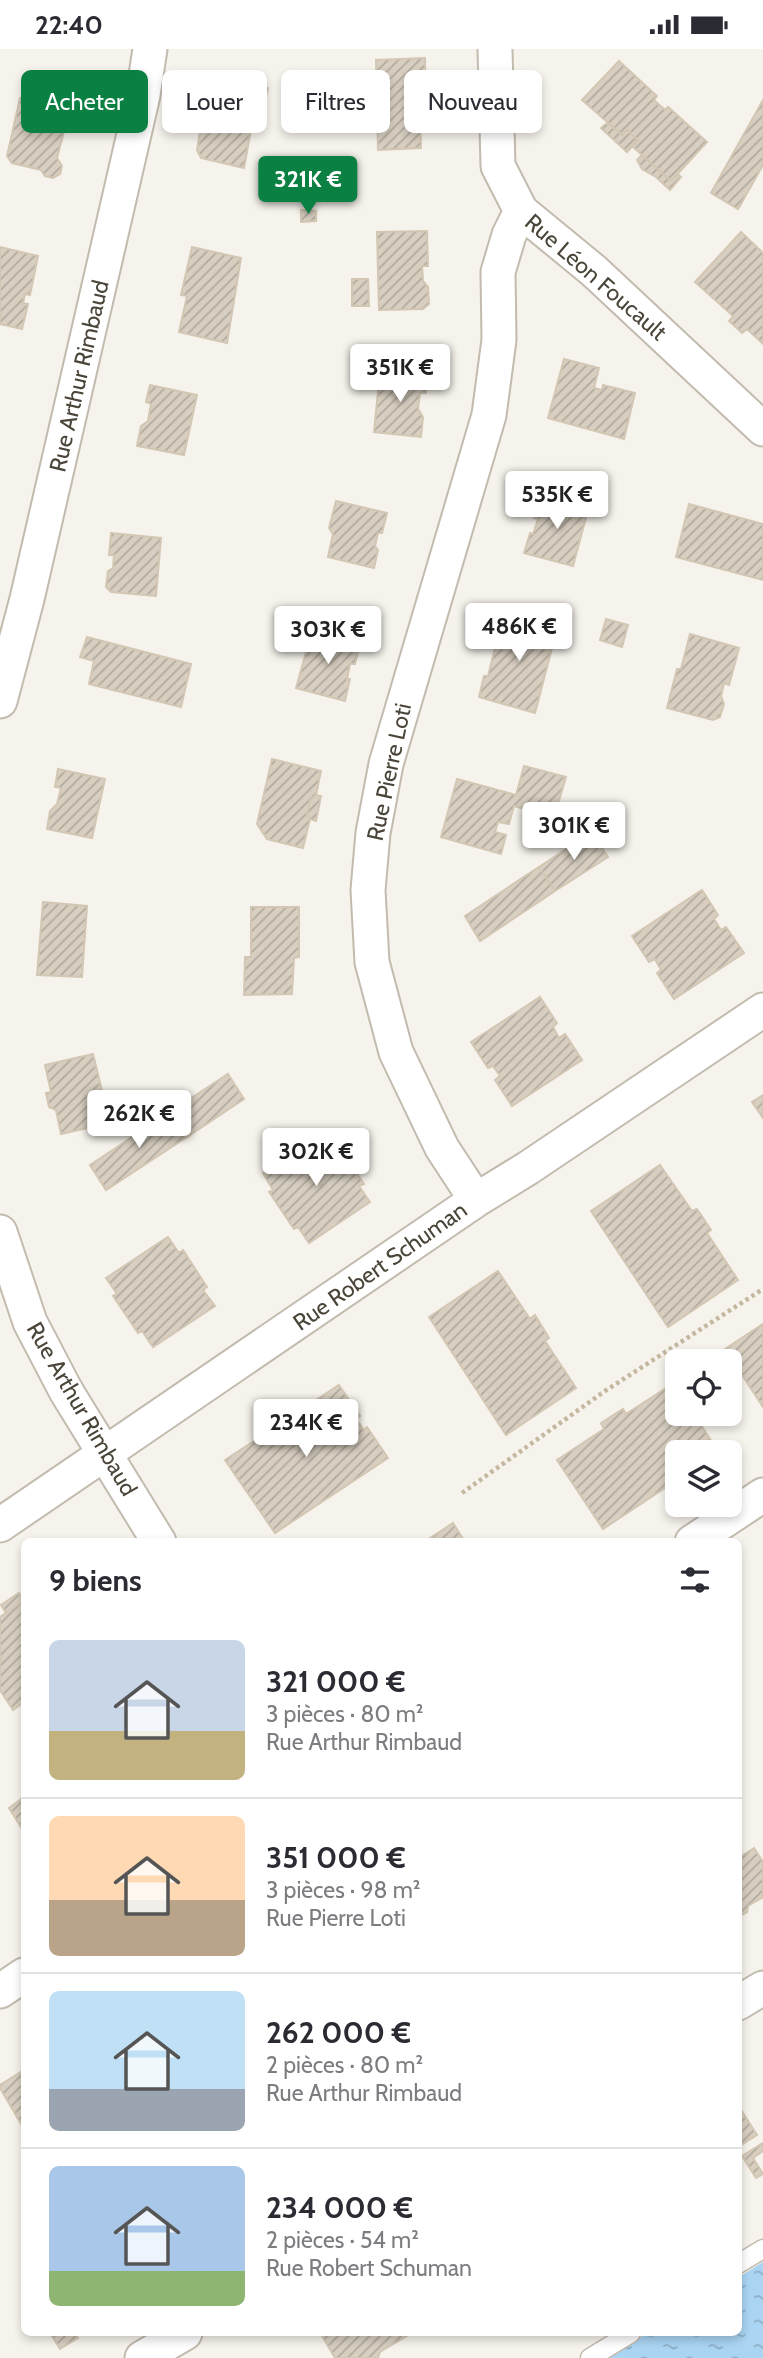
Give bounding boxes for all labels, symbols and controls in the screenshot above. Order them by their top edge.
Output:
text: 22:40 [35,9,103,41]
chip: Acheter [21,70,148,133]
chip: Louer [162,70,267,133]
chip: Filtres [281,70,390,133]
chip: Nouveau [404,70,542,133]
pin: 321K € [251,157,365,216]
text: 321K € [274,165,342,193]
street label: Rue Léon Foucault [519,208,673,346]
street label: Rue Arthur Rimbaud [43,277,115,475]
pin: 351K € [343,345,457,404]
text: 351K € [366,353,434,381]
pin: 535K € [500,471,614,531]
text: 535K € [521,480,593,508]
pin: 486K € [462,603,576,663]
pin: 303K € [271,607,385,666]
text: 486K € [481,612,557,640]
text: 303K € [290,615,366,643]
street label: Rue Pierre Loti [361,701,417,843]
pin: 301K € [517,803,631,862]
text: 301K € [538,811,610,839]
pin: 262K € [82,1091,196,1150]
text: 262K € [103,1099,175,1127]
pin: 302K € [259,1129,373,1188]
text: 302K € [278,1137,354,1165]
street label: Rue Robert Schuman [288,1195,472,1337]
street label: Rue Arthur Rimbaud [21,1317,143,1501]
map controls [665,1349,742,1517]
button: locate [665,1349,742,1426]
pin: 234K € [249,1399,363,1459]
text: 234K € [269,1408,343,1436]
button: layers [665,1440,742,1517]
icon: filters [676,1561,714,1599]
text: 9 biens [49,1562,142,1599]
text: 321 000 € [266,1663,405,1700]
icon: home [105,1668,189,1752]
text: 3 pièces · 80 m² [266,1700,423,1728]
text: Rue Arthur Rimbaud [266,1728,462,1756]
text: 351 000 € [266,1839,406,1876]
icon: home [105,1844,189,1928]
text: 3 pièces · 98 m² [266,1876,420,1904]
text: Rue Pierre Loti [266,1904,406,1932]
text: 262 000 € [266,2014,411,2051]
icon: home [105,2019,189,2103]
text: 2 pièces · 80 m² [266,2051,423,2079]
text: Rue Arthur Rimbaud [266,2079,462,2107]
text: 234 000 € [266,2189,413,2226]
icon: home [105,2194,189,2278]
text: 2 pièces · 54 m² [266,2226,419,2254]
text: Rue Robert Schuman [266,2254,472,2282]

